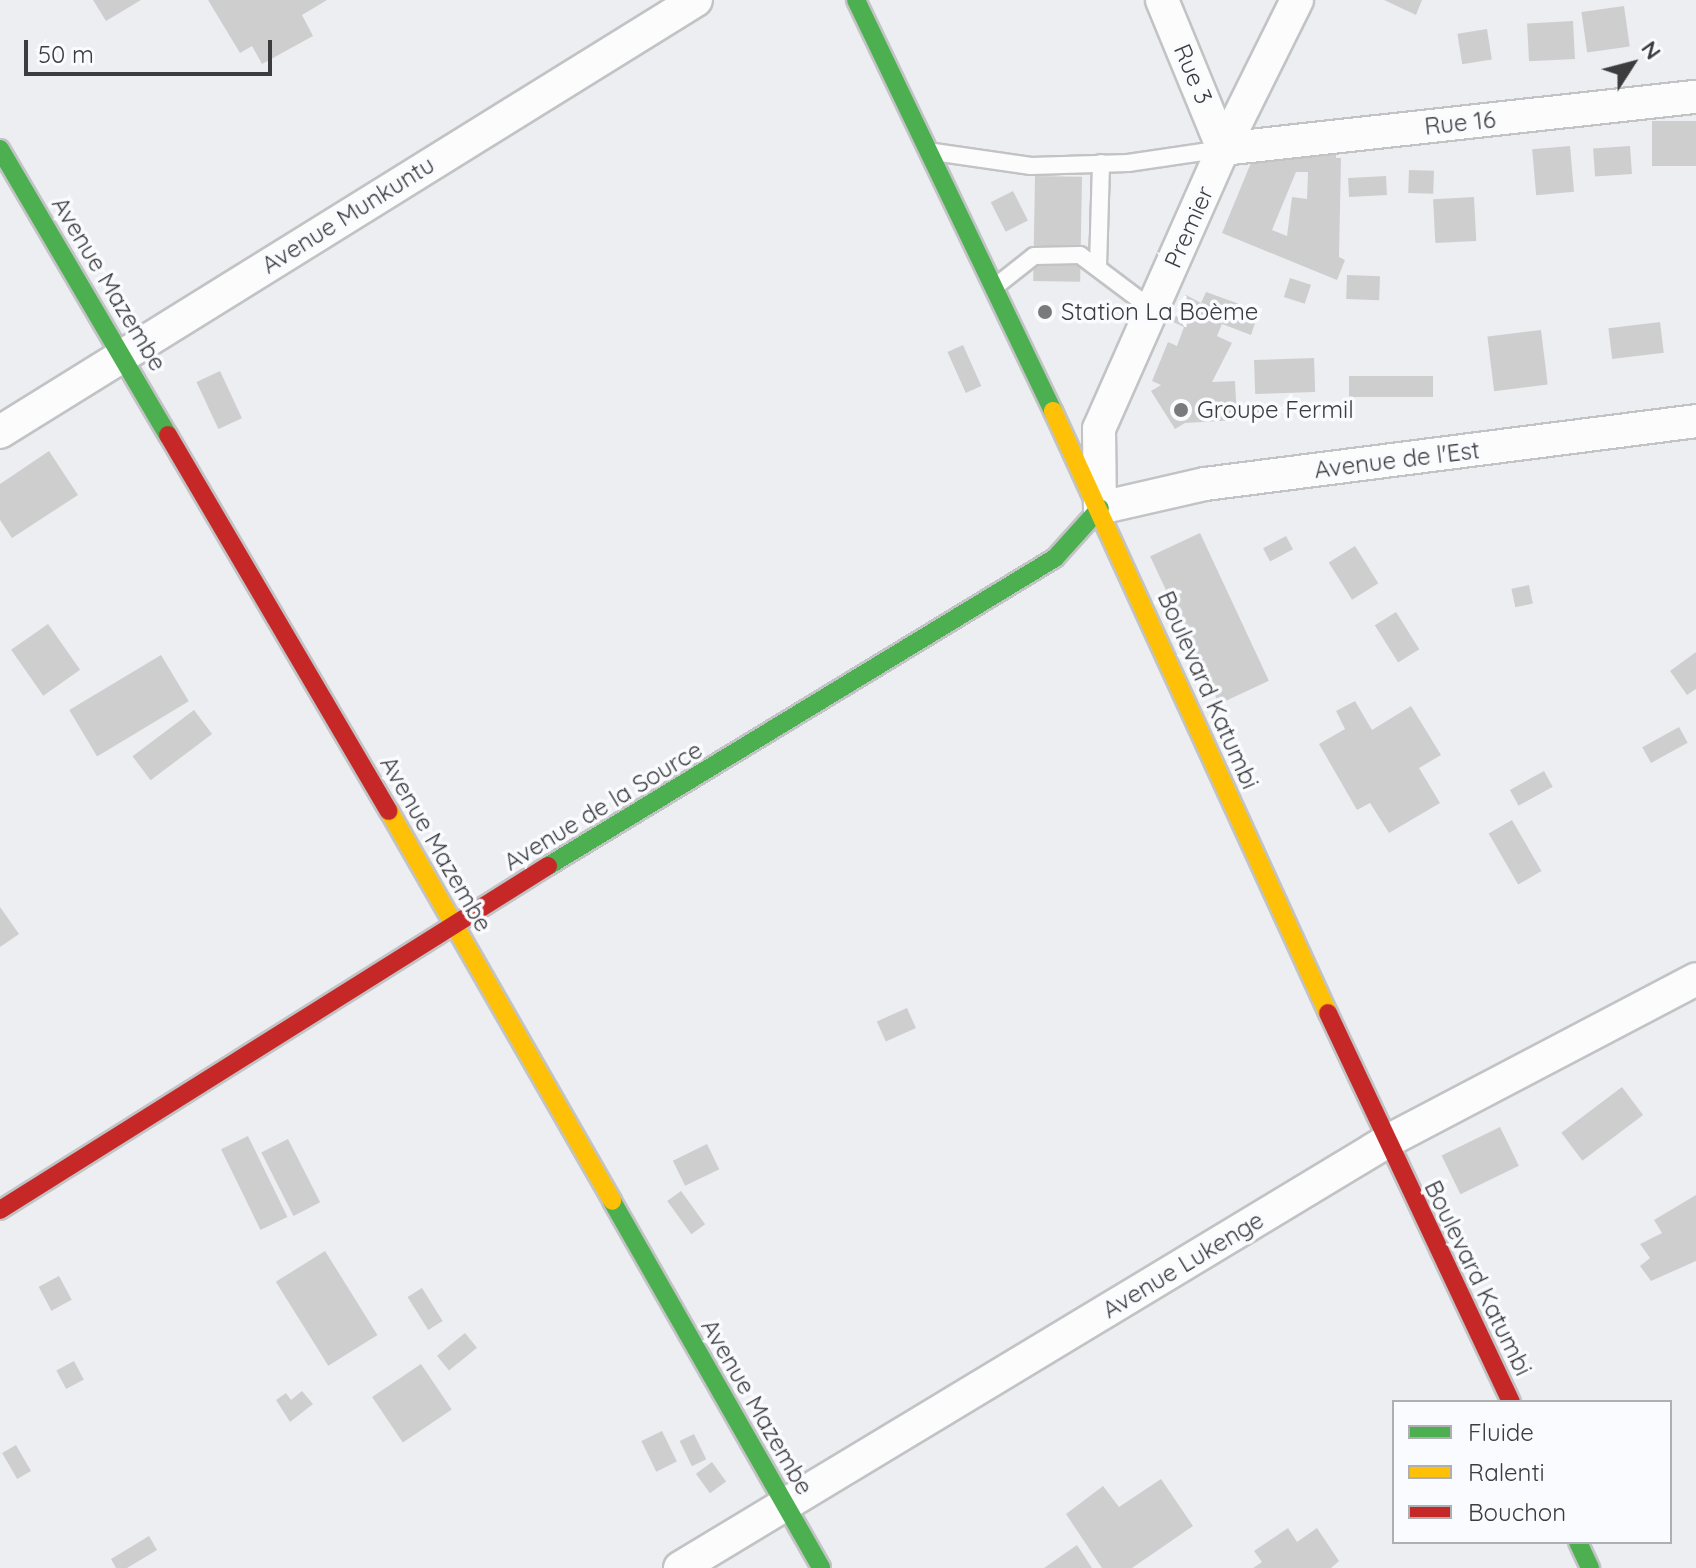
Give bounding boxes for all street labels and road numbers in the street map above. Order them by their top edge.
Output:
street label: Rue 3 [1168,40,1218,108]
street label: Rue 16 [1423,105,1497,141]
street label: Avenue Munkuntu [256,150,440,280]
street label: Premier [1158,182,1220,272]
street label: Avenue Mazembe [46,192,172,376]
street label: Avenue de l'Est [1313,436,1481,484]
street label: Boulevard Katumbi [1151,587,1265,793]
street label: Avenue de la Source [499,735,707,877]
street label: Avenue Mazembe [374,751,498,937]
street label: Boulevard Katumbi [1418,1176,1538,1380]
street label: Avenue Lukenge [1097,1206,1269,1324]
street label: Avenue Mazembe [695,1314,819,1500]

